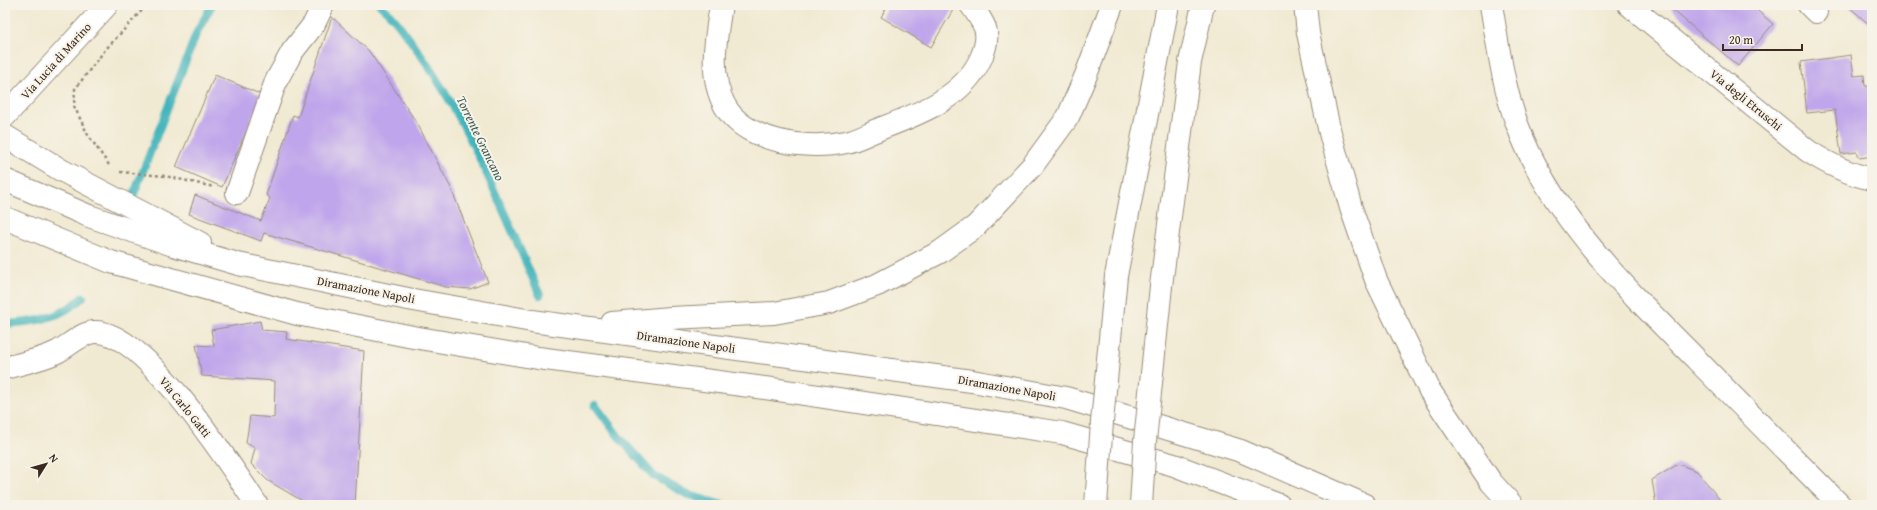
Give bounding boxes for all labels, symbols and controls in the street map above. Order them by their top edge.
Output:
street label: Via Lucia di Marino [17,19,95,103]
scale bar [1723,26,1802,52]
text: 20 m [1729,31,1753,48]
street label: Via degli Etruschi [1707,65,1787,135]
water label: Torrente Grancano [452,93,510,184]
street label: Diramazione Napoli [316,272,417,307]
street label: Diramazione Napoli [636,326,737,357]
street label: Diramazione Napoli [957,371,1058,405]
street label: Via Carlo Gatti [156,373,215,441]
north arrow [26,444,66,484]
text: N [45,450,63,466]

